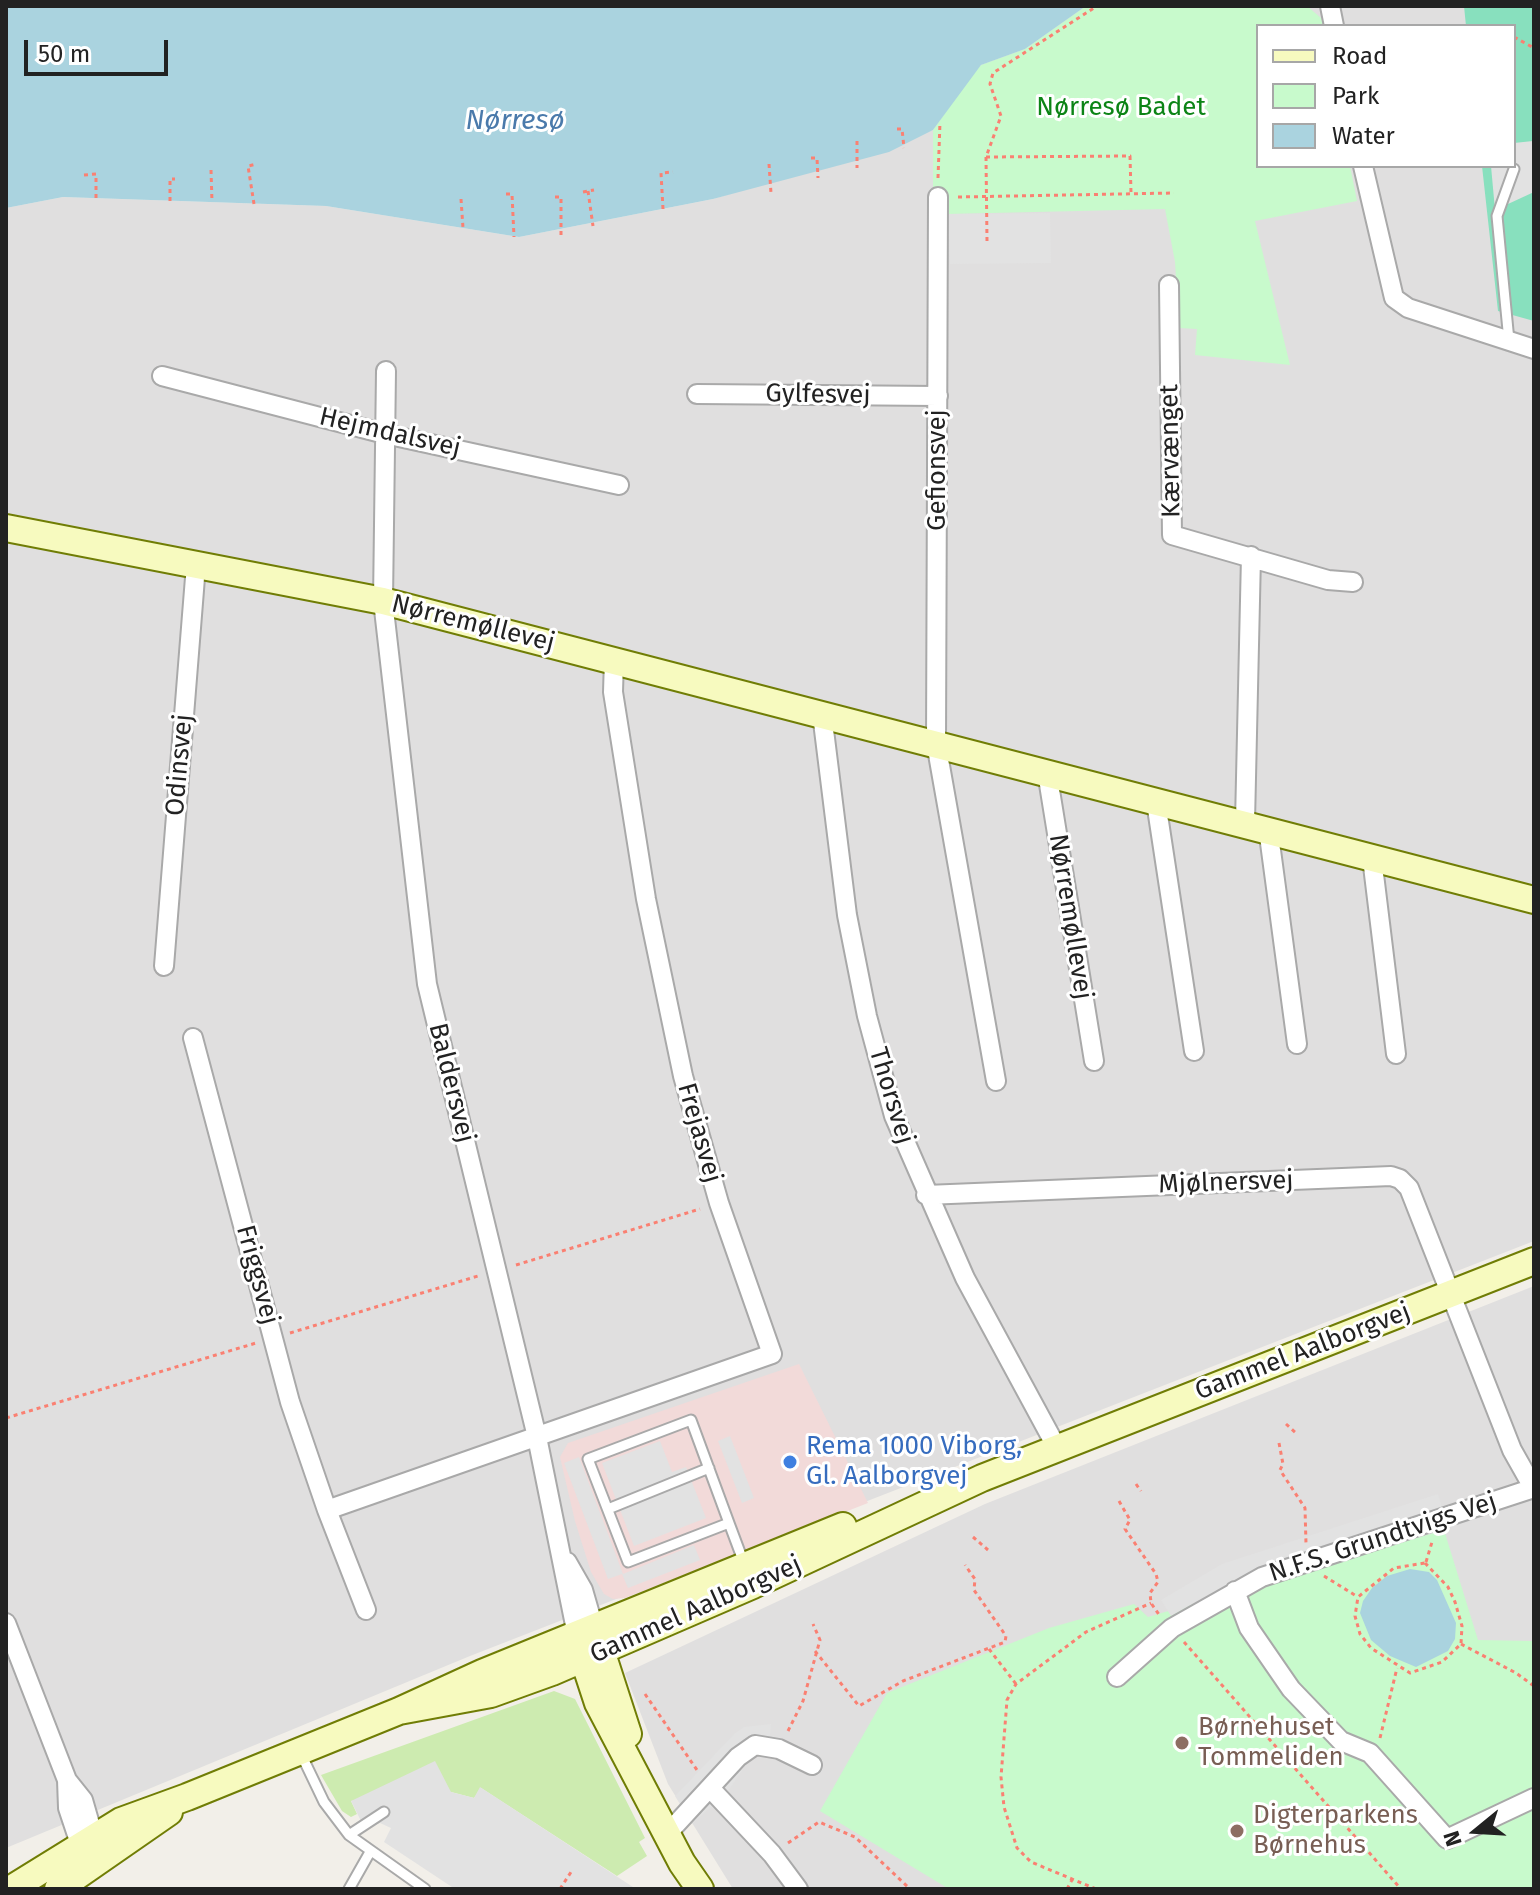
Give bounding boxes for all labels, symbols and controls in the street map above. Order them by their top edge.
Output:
scale bar [28,24,172,74]
legend [1256,24,1516,168]
text: 50 m [38,40,90,68]
text: Road [1332,42,1387,70]
text: Park [1332,82,1379,110]
park label: Nørresø Badet [1036,92,1206,124]
water label: Nørresø [465,104,565,138]
text: Water [1332,122,1395,150]
street label: Gylfesvej [765,378,871,412]
street label: Kærvænget [1154,384,1188,518]
street label: Hejmdalsvej [316,402,464,464]
street label: Gefionsvej [922,409,954,531]
street label: Nørremøllevej [388,589,558,659]
street label: Odinsvej [160,713,200,817]
street label: Nørremøllevej [1042,832,1098,1002]
street label: Baldersvej [421,1020,481,1146]
street label: Thorsvej [862,1044,920,1148]
street label: Frejasvej [670,1080,728,1186]
street label: Mjølnersvej [1158,1165,1294,1201]
street label: Friggsvej [229,1222,285,1328]
street label: Gammel Aalborgvej [1191,1297,1415,1407]
place label: Rema 1000 Viborg, Gl. Aalborgvej [806,1431,1022,1492]
marker: Rema 1000 Viborg, Gl. Aalborgvej [781,1453,799,1471]
street label: N.F.S. Grundtvigs Vej [1265,1486,1501,1590]
street label: Gammel Aalborgvej [585,1549,807,1671]
place label: Børnehuset Tommeliden [1198,1712,1344,1774]
marker: Børnehuset Tommeliden [1173,1734,1191,1752]
north arrow [1436,1791,1516,1871]
place label: Digterparkens Børnehus [1253,1800,1418,1862]
marker: Digterparkens Børnehus [1228,1822,1246,1840]
text: N [1438,1827,1468,1850]

